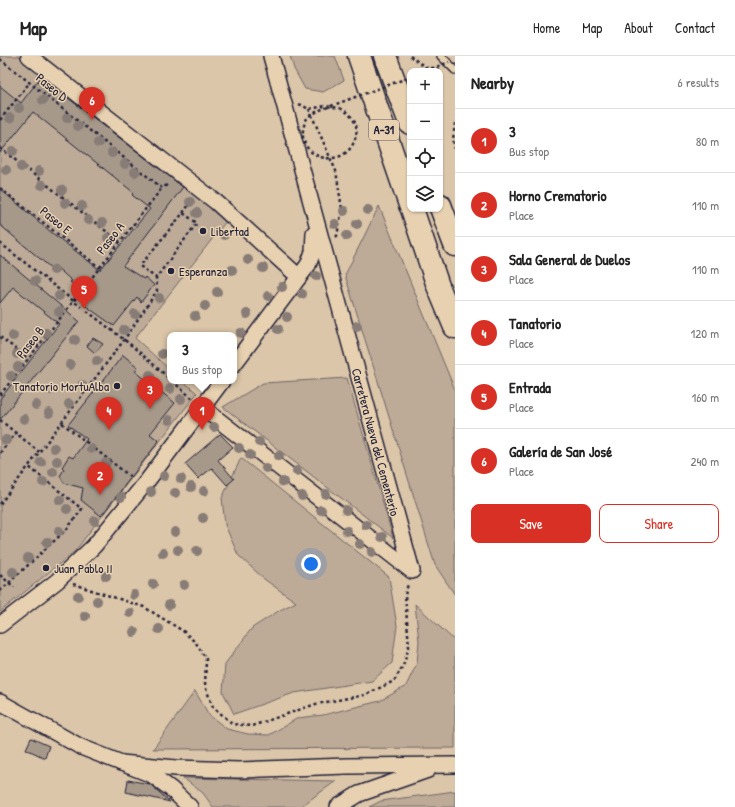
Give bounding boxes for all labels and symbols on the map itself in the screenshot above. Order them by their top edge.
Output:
street label: Paseo D [32,69,72,106]
pin: 6 [79,87,105,120]
road number: A-31 [369,120,399,140]
street label: Paseo E [37,202,76,238]
street label: Paseo A [92,218,129,258]
place label: Libertad [211,222,249,240]
marker: Libertad [198,226,208,236]
place label: Esperanza [179,262,227,280]
marker: Esperanza [166,266,176,276]
pin: 5 [71,276,97,309]
street label: Paseo B [12,322,49,362]
street label: Carretera Nueva del Cementerio [348,366,404,518]
pin: 3 [137,376,163,409]
place label: Tanatorio MortuAlba [13,377,109,395]
marker: Tanatorio MortuAlba [112,381,122,391]
pin: 4 [96,397,122,430]
pin: 1 [189,397,215,430]
pin: 2 [87,462,113,495]
your location [301,554,321,574]
place label: Juan Pablo II [54,559,112,577]
marker: Juan Pablo II [41,563,51,573]

